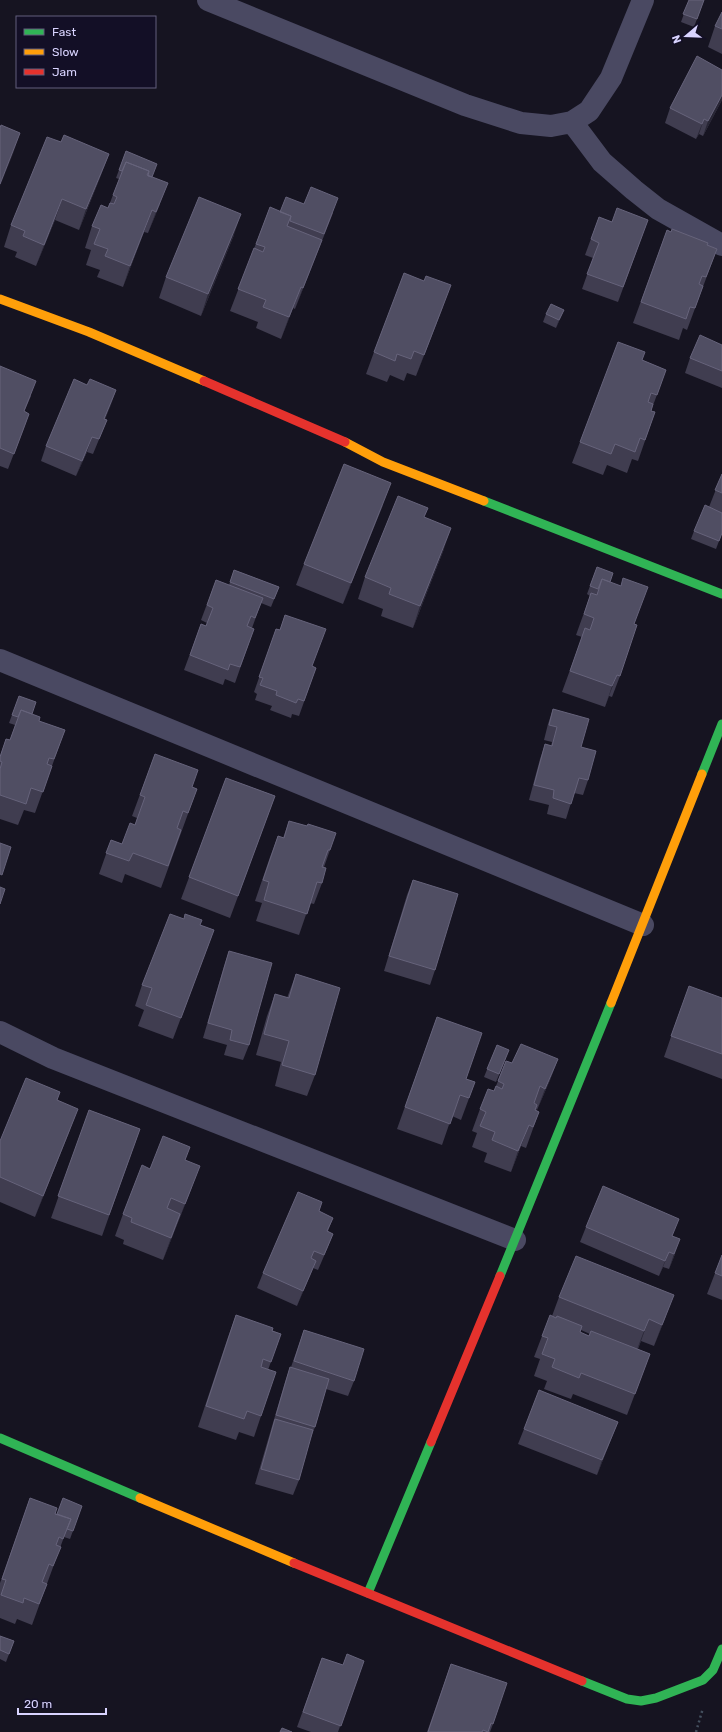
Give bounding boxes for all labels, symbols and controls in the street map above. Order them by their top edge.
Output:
legend [16,16,156,88]
north arrow [666,16,706,56]
text: Fast [52,25,76,39]
text: N [670,33,684,45]
text: Slow [52,45,79,59]
text: Jam [52,65,77,79]
scale bar [18,1690,106,1716]
text: 20 m [24,1697,52,1711]

